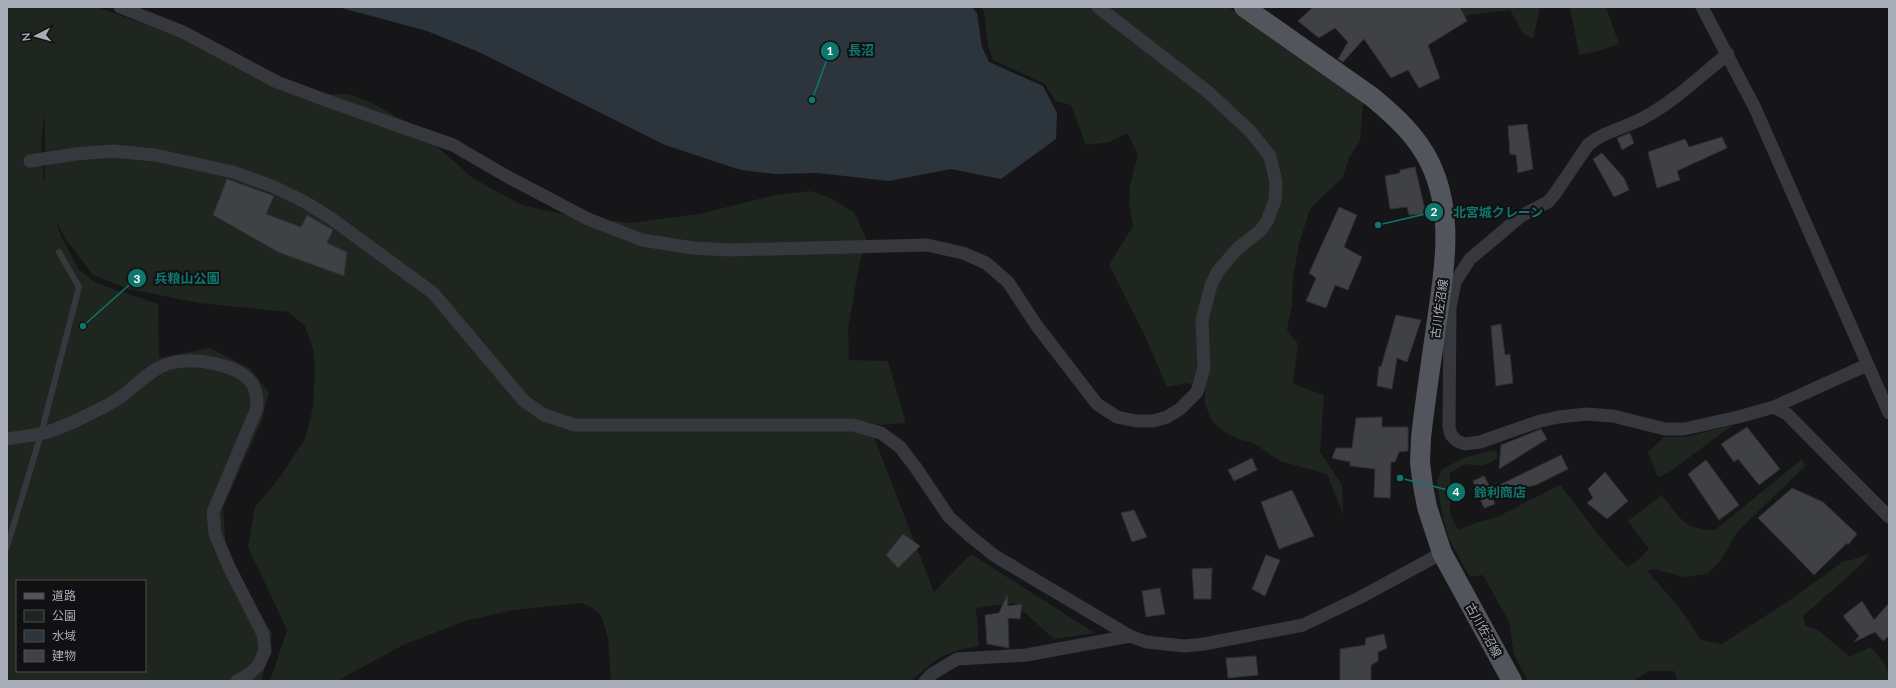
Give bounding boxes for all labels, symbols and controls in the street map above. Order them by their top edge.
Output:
north arrow [16,16,56,56]
text: N [19,32,32,42]
callout: 長沼 [820,38,882,63]
text: 長沼 [848,42,874,58]
text: 1 [827,43,834,58]
callout: 北宮城クレーン [1424,200,1551,225]
text: 2 [1431,204,1438,219]
text: 北宮城クレーン [1453,204,1543,220]
callout: 兵粮山公園 [127,266,228,291]
text: 兵粮山公園 [154,270,220,286]
text: 3 [134,271,141,286]
street label: 古川佐沼線 [1427,278,1451,340]
callout: 鈴利商店 [1446,480,1534,505]
text: 4 [1453,484,1460,499]
text: 鈴利商店 [1474,484,1526,500]
legend [16,580,146,672]
text: 道路 [52,588,76,603]
street label: 古川佐沼線 [1463,600,1505,660]
text: 公園 [52,608,76,623]
text: 水域 [52,628,76,643]
text: 建物 [52,648,76,663]

